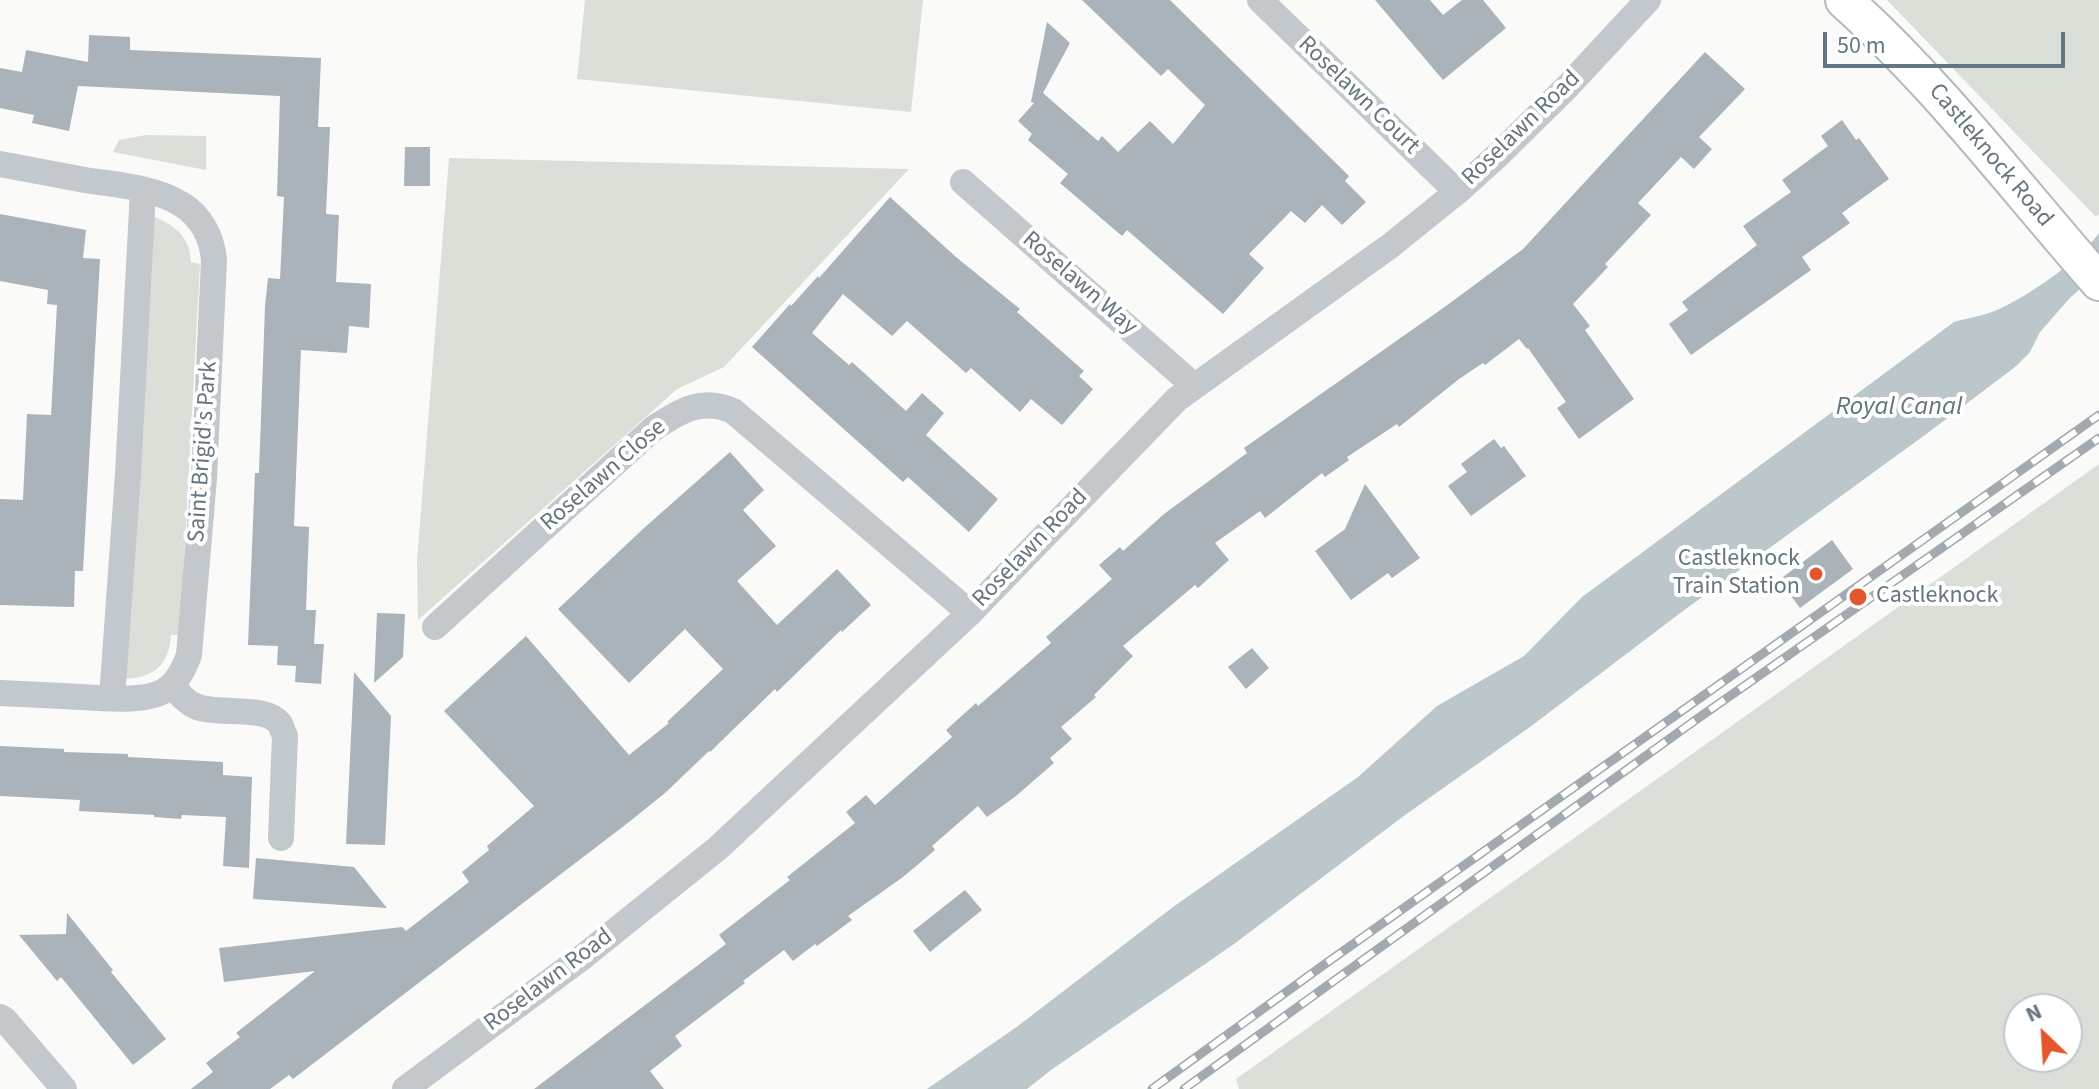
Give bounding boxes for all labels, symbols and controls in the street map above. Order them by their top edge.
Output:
scale bar [1827,16,2069,66]
text: 50 m [1837,28,1886,63]
street label: Roselawn Court [1291,31,1425,161]
street label: Roselawn Road [1457,65,1587,193]
street label: Castleknock Road [1922,78,2058,234]
street label: Roselawn Way [1015,226,1143,342]
street label: Saint Brigid's Park [183,360,225,544]
water label: Royal Canal [1836,392,1962,424]
street label: Roselawn Close [536,414,672,538]
street label: Roselawn Road [967,484,1095,614]
place label: Castleknock Train Station [1673,546,1800,602]
marker: Castleknock Train Station [1807,565,1825,583]
place label: Castleknock [1876,583,1998,611]
marker: Castleknock [1847,586,1869,608]
street label: Roselawn Road [479,923,619,1039]
north arrow [2003,993,2083,1073]
text: N [2020,995,2047,1031]

